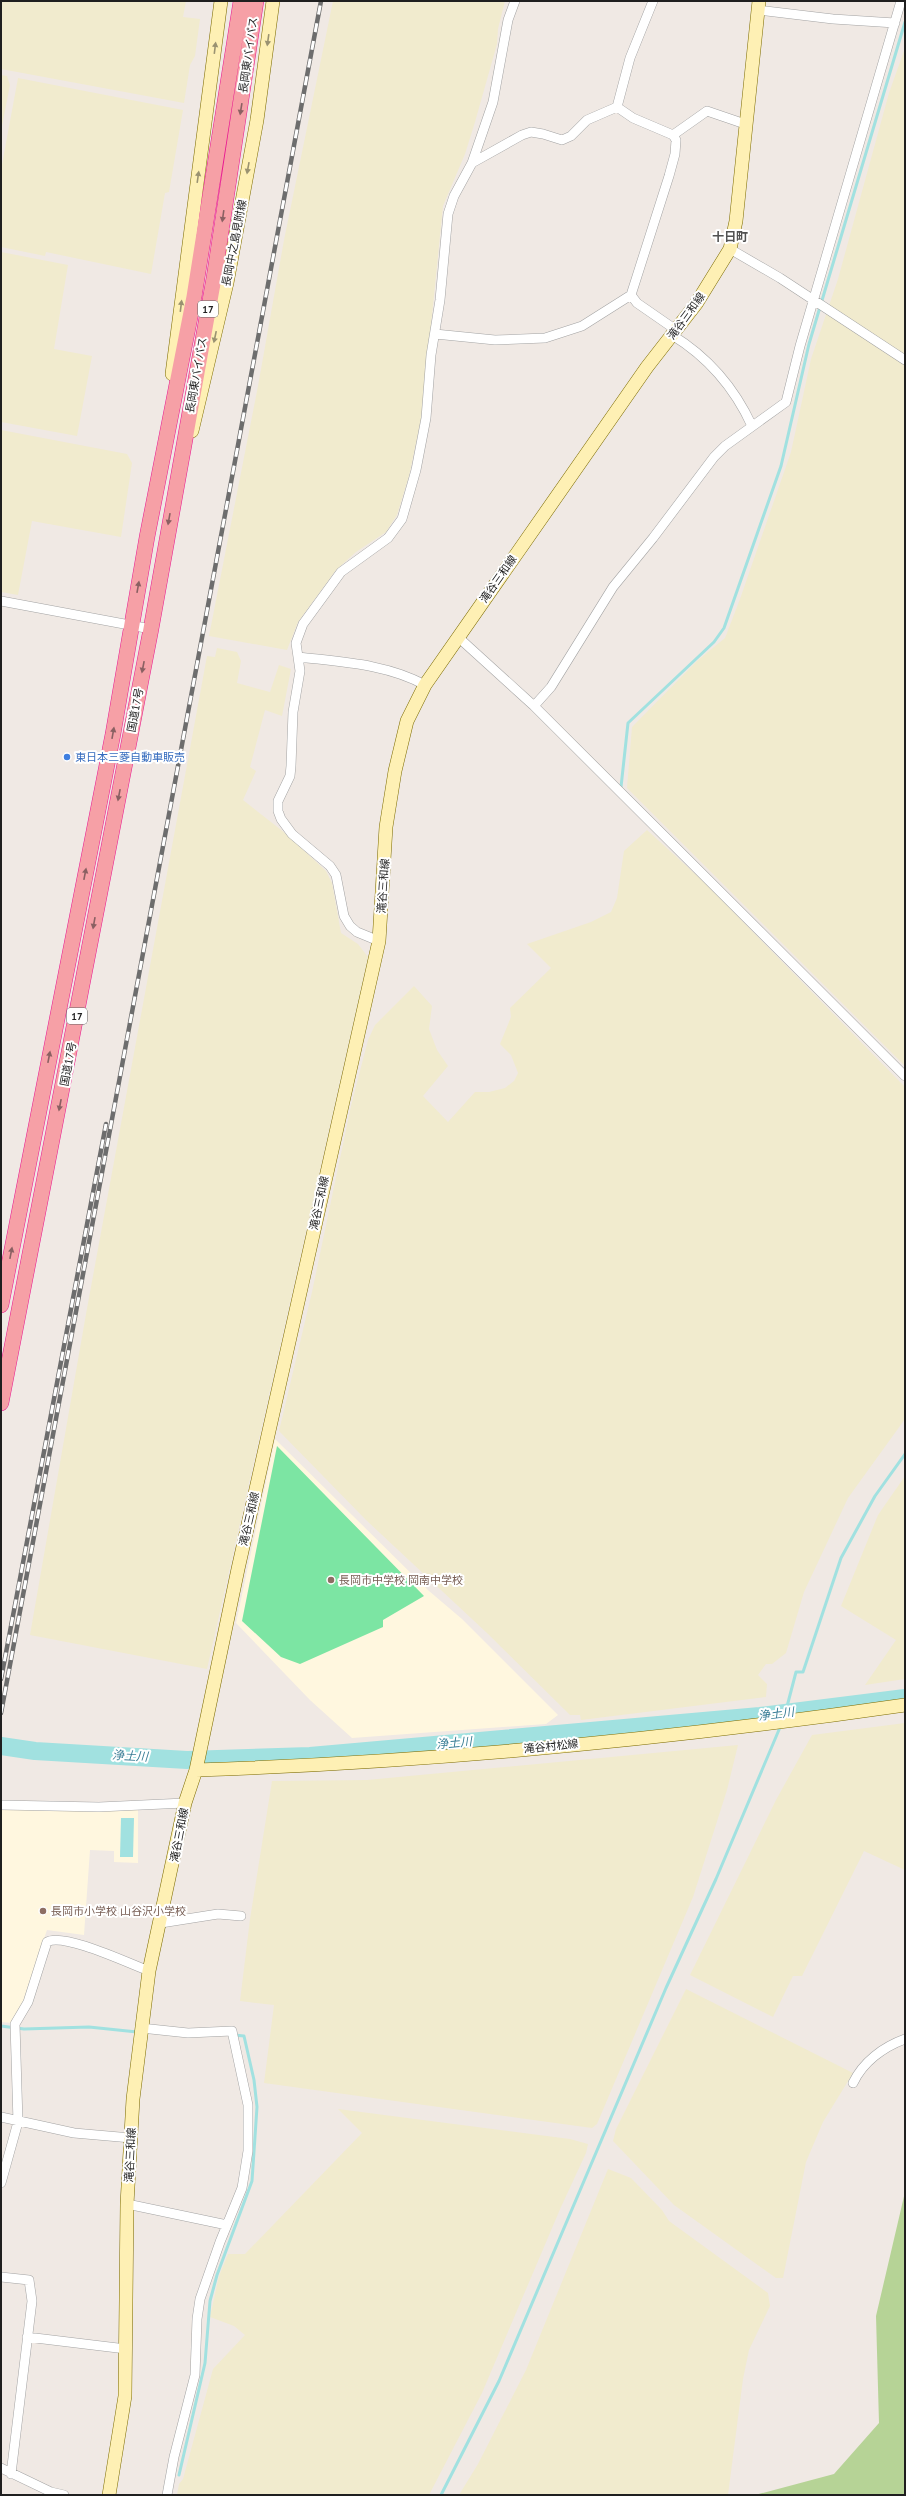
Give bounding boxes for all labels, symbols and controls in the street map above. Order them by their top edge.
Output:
street label: 長岡東バイパス [236,16,260,94]
one-way arrow [265,34,271,46]
one-way arrow [212,42,218,54]
one-way arrow [238,103,244,115]
one-way arrow [245,162,251,174]
one-way arrow [195,171,201,183]
street label: 長岡中之島見附線 [219,198,249,288]
one-way arrow [220,210,226,222]
district label: 十日町 [712,229,748,244]
street label: 滝谷三和線 [664,290,708,342]
one-way arrow [178,300,184,312]
road number: 17 [198,301,218,317]
one-way arrow [212,331,218,343]
street label: 長岡東バイパス [182,336,210,414]
one-way arrow [166,513,172,525]
street label: 滝谷三和線 [476,552,520,606]
one-way arrow [135,581,141,593]
one-way arrow [140,661,146,673]
street label: 国道17号 [124,687,146,733]
one-way arrow [110,727,116,739]
place label: 東日本三菱自動車販売 [75,750,185,764]
marker: 東日本三菱自動車販売 [62,752,72,762]
one-way arrow [116,789,122,801]
street label: 滝谷三和線 [374,858,392,914]
one-way arrow [83,868,89,880]
one-way arrow [91,916,97,929]
road number: 17 [67,1008,87,1024]
street label: 国道17号 [57,1041,79,1087]
one-way arrow [46,1051,52,1063]
one-way arrow [56,1099,62,1111]
street label: 滝谷三和線 [306,1175,332,1231]
one-way arrow [9,1247,15,1259]
street label: 滝谷三和線 [236,1491,262,1547]
place label: 長岡市中学校 岡南中学校 [339,1573,463,1587]
marker: 長岡市中学校 岡南中学校 [326,1575,336,1585]
water label: 浄土川 [757,1704,797,1723]
water label: 浄土川 [435,1733,475,1752]
street label: 滝谷村松線 [523,1736,579,1756]
water label: 浄土川 [112,1747,150,1764]
street label: 滝谷三和線 [167,1807,191,1863]
place label: 長岡市小学校 山谷沢小学校 [51,1904,186,1918]
marker: 長岡市小学校 山谷沢小学校 [38,1906,48,1916]
street label: 滝谷三和線 [122,2127,138,2183]

